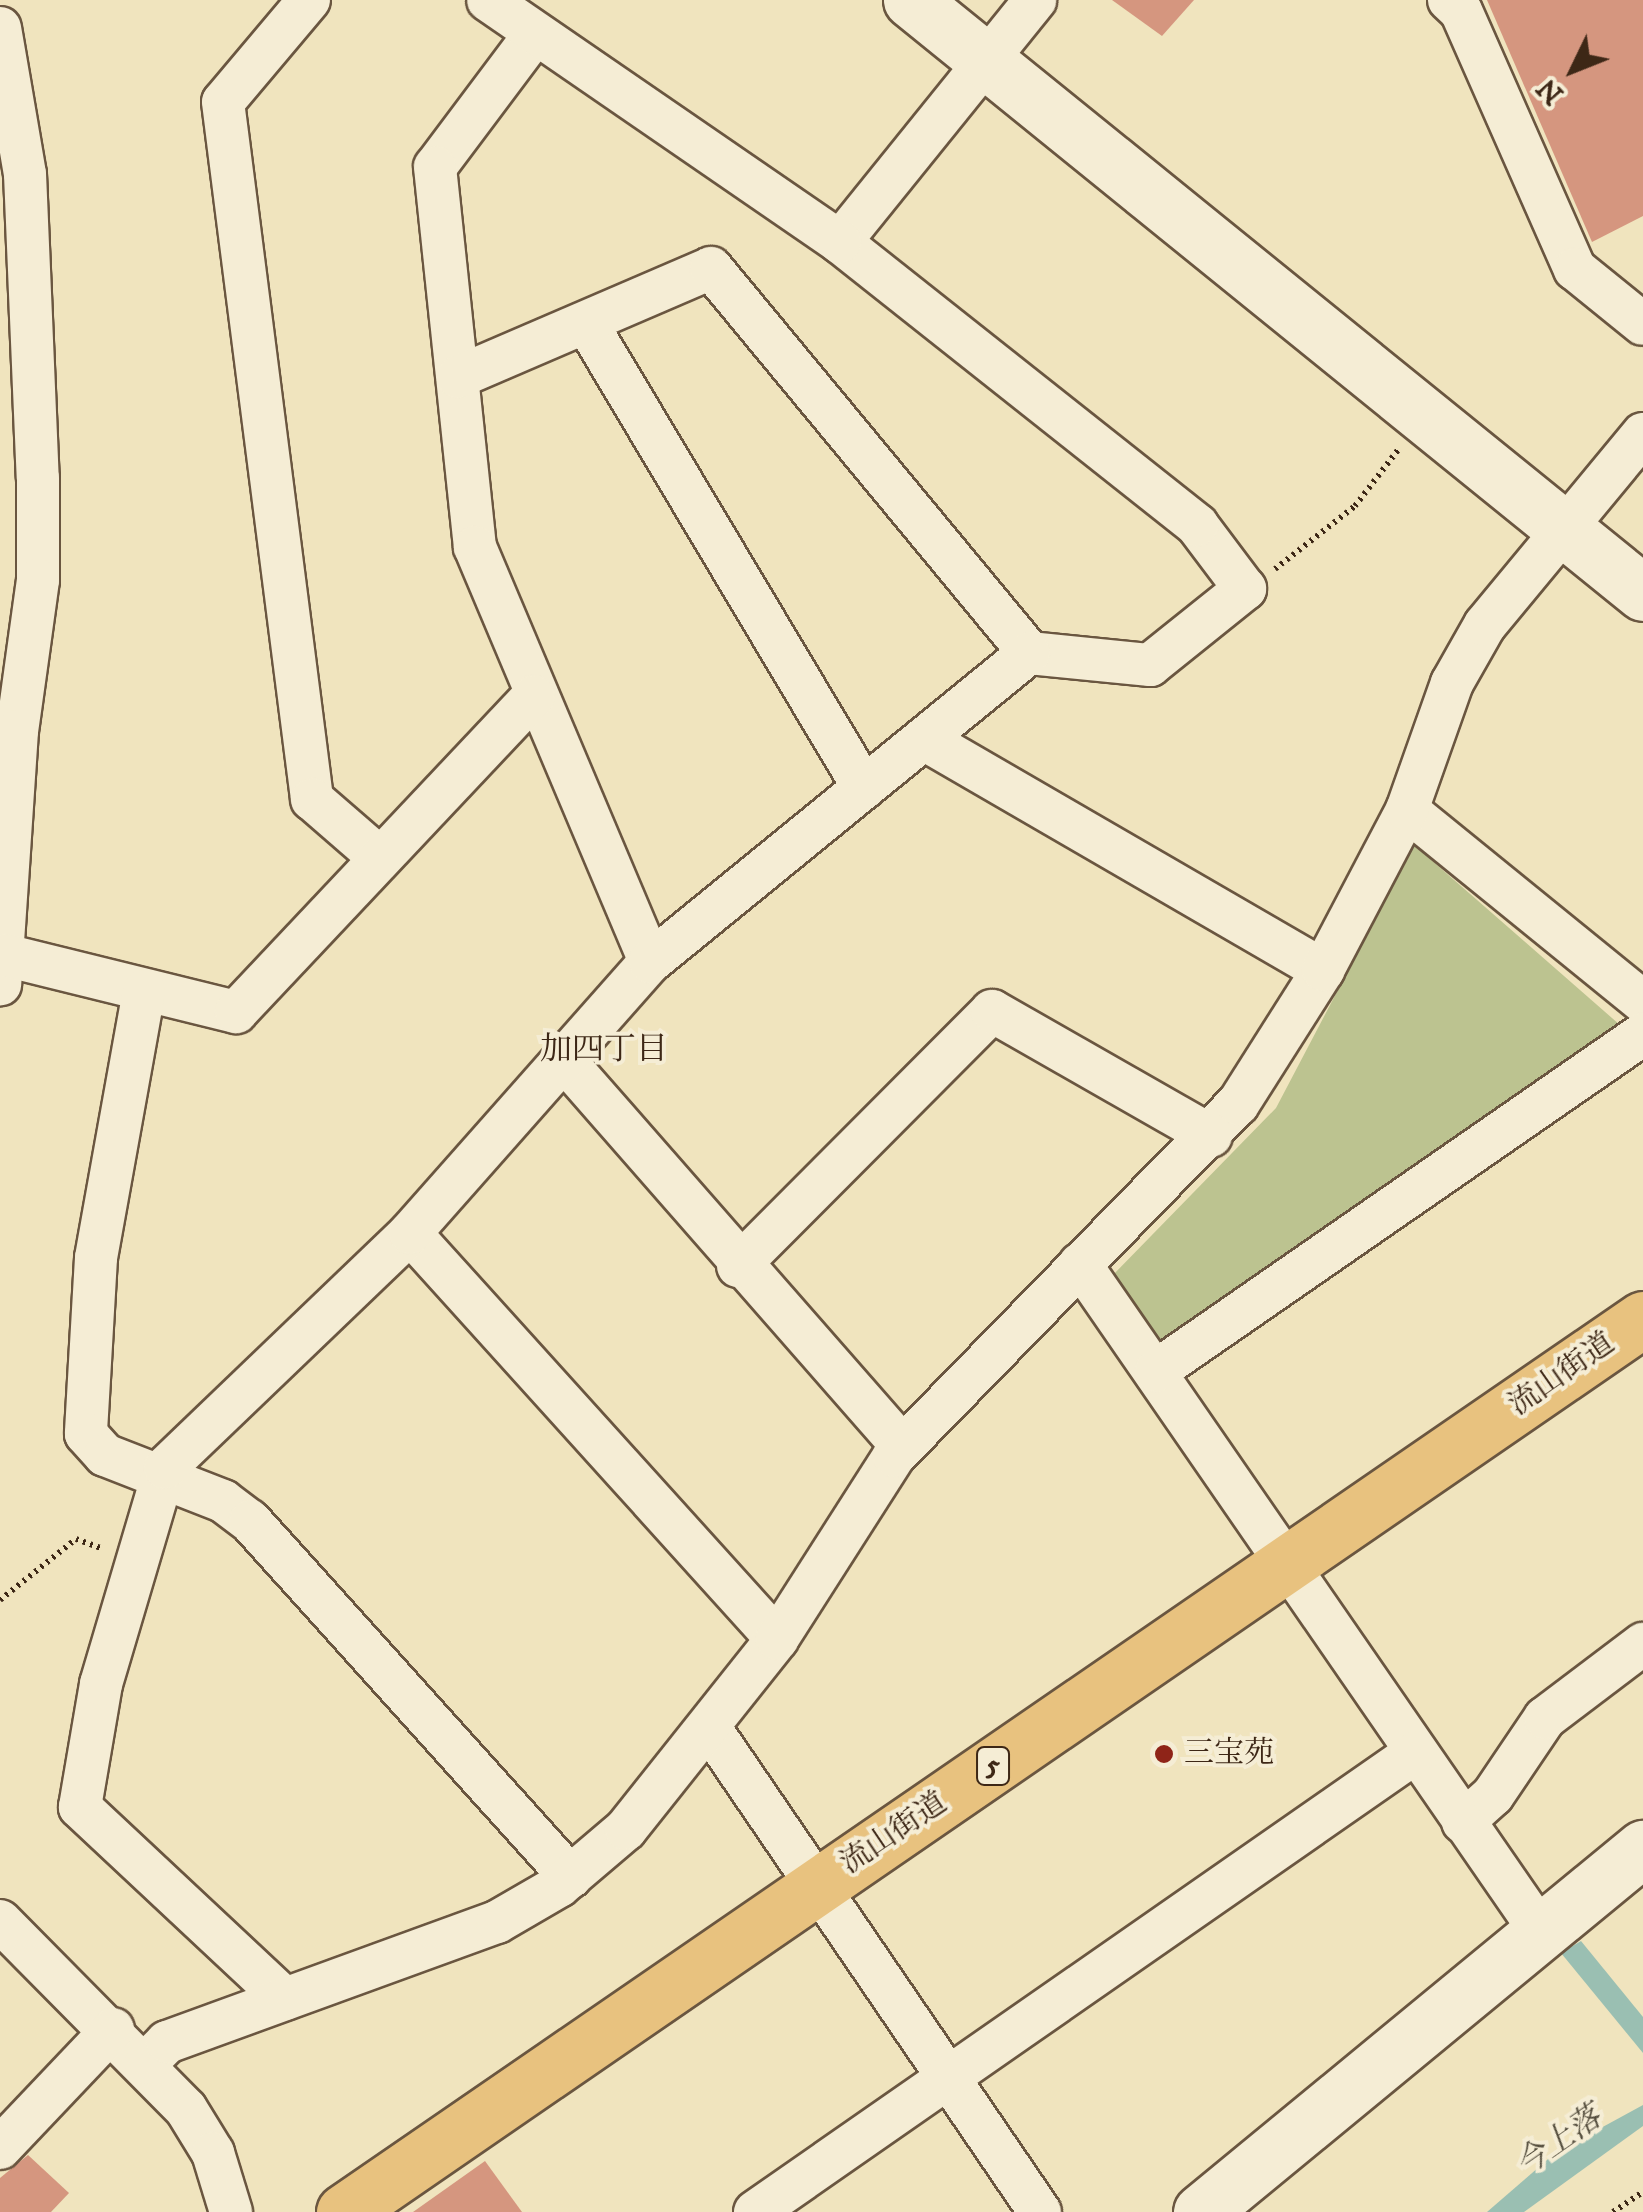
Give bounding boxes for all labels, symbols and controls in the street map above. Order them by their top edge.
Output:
north arrow [1523,20,1623,120]
text: N [1530,70,1571,111]
district label: 加四丁目 [540,1031,668,1069]
street label: 流山街道 [1503,1326,1621,1424]
place label: 三宝苑 [1184,1736,1274,1772]
road number: 5 [976,1743,1010,1789]
marker: 三宝苑 [1153,1743,1175,1765]
street label: 流山街道 [834,1786,954,1882]
water label: 今上落 [1509,2099,1609,2185]

